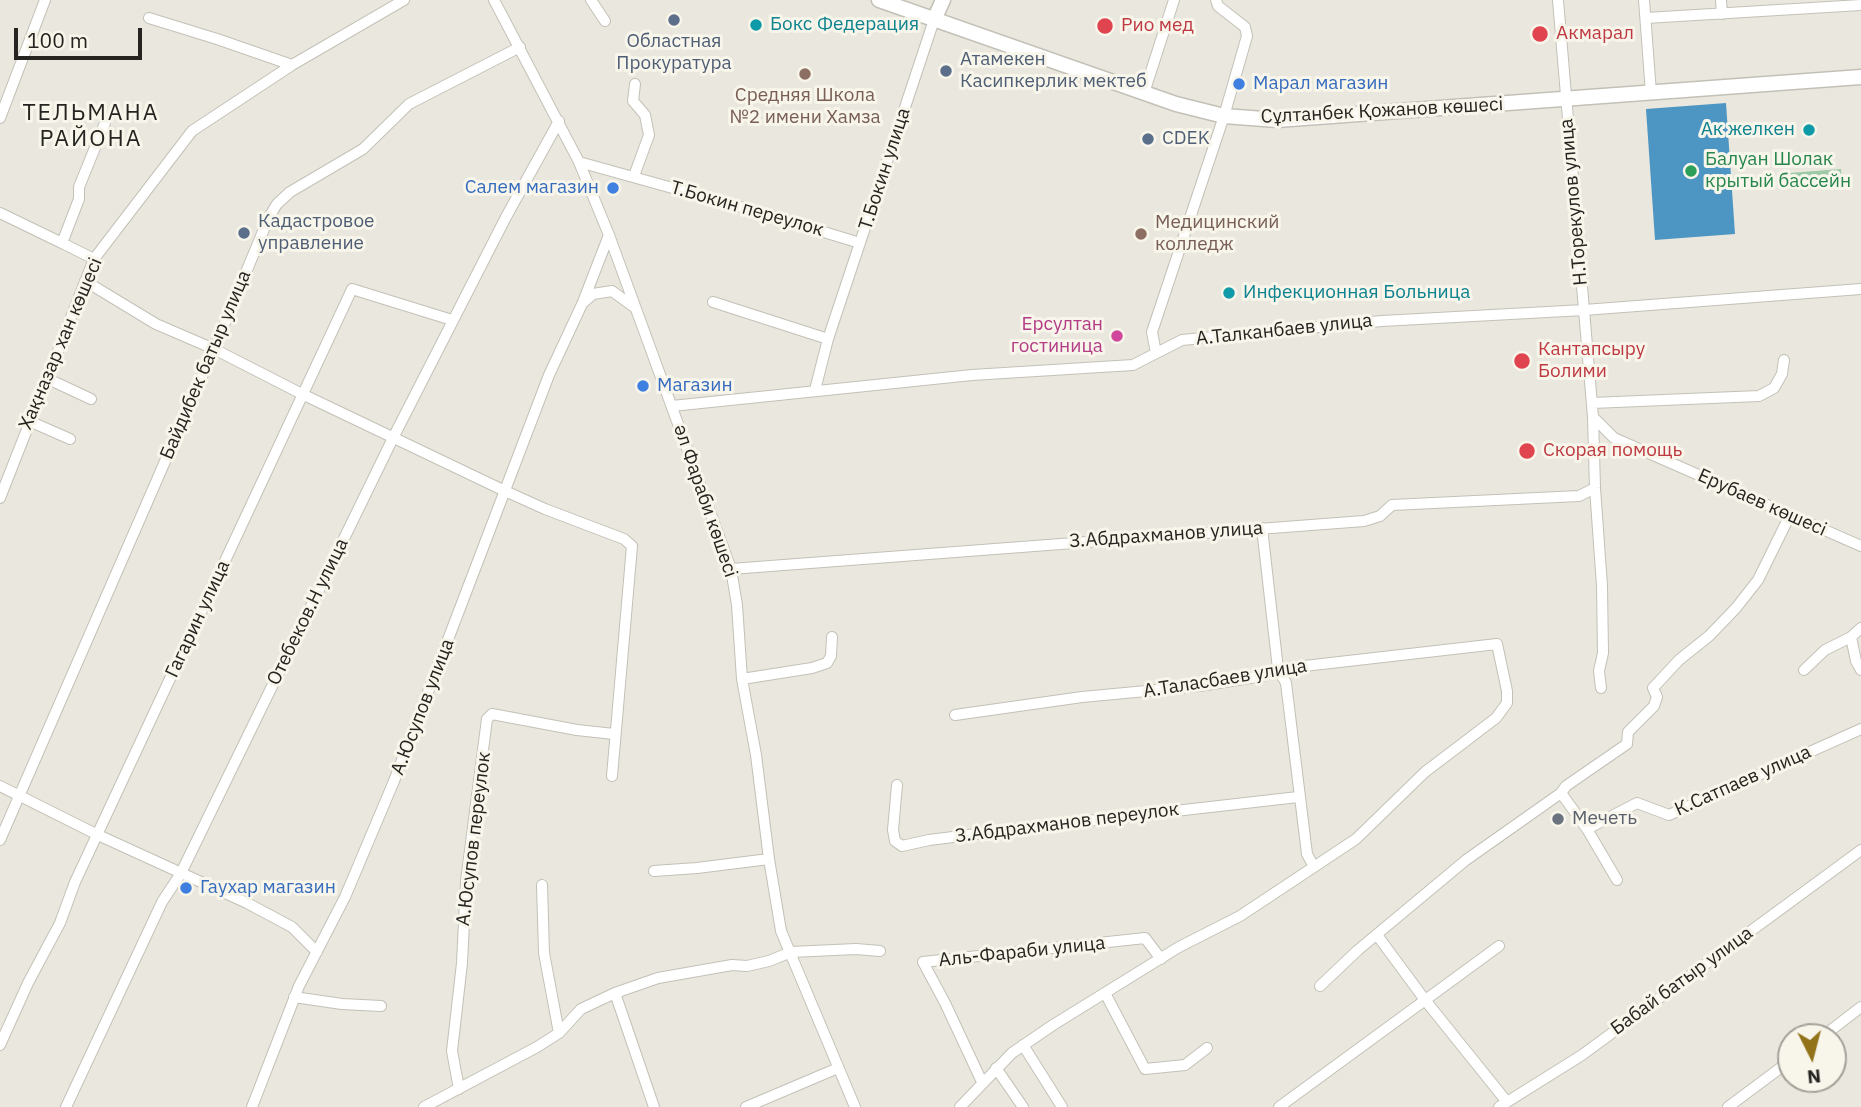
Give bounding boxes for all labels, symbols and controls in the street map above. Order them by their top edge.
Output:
marker: Областная Прокуратура [666,12,682,28]
scale bar [18,14,145,58]
place label: Бокс Федерация [770,14,919,36]
place label: Рио мед [1121,15,1194,37]
marker: Рио мед [1095,16,1115,36]
marker: Бокс Федерация [748,17,764,33]
place label: Акмарал [1556,23,1634,45]
marker: Акмарал [1530,24,1550,44]
text: 100 m [27,26,88,54]
place label: Областная Прокуратура [616,31,732,75]
place label: Атамекен Касипкерлик мектеб [960,49,1147,93]
marker: Атамекен Касипкерлик мектеб [938,63,954,79]
marker: Средняя Школа №2 имени Хамза [797,66,813,82]
place label: Марал магазин [1253,73,1389,95]
marker: Марал магазин [1231,76,1247,92]
place label: Средняя Школа №2 имени Хамза [729,85,881,129]
street label: Сұлтанбек Қожанов көшесі [1260,93,1504,129]
district label: ТЕЛЬМАНА РАЙОНА [23,99,159,153]
street label: Т.Бокин улица [855,105,915,233]
street label: Н.Торекулов улица [1555,118,1593,286]
place label: Ак желкен [1701,119,1795,141]
marker: Ак желкен [1801,122,1817,138]
place label: CDEK [1162,128,1210,150]
marker: CDEK [1140,131,1156,147]
place label: Балуан Шолак крытый бассейн [1705,149,1851,193]
marker: Балуан Шолак крытый бассейн [1683,163,1699,179]
street label: Т.Бокин переулок [668,176,826,242]
place label: Салем магазин [465,177,599,199]
marker: Салем магазин [605,180,621,196]
place label: Кадастровое управление [258,211,374,255]
place label: Медицинский колледж [1155,212,1279,256]
marker: Кадастровое управление [236,225,252,241]
marker: Медицинский колледж [1133,226,1149,242]
street label: Хақназар хан көшесі [14,255,108,433]
street label: Байдибек батыр улица [156,267,256,463]
place label: Инфекционная Больница [1243,282,1470,304]
marker: Инфекционная Больница [1221,285,1237,301]
street label: А.Талканбаев улица [1195,309,1373,351]
place label: Ерсултан гостиница [1011,314,1103,358]
marker: Ерсултан гостиница [1109,328,1125,344]
place label: Кантапсыру Болими [1538,339,1645,383]
marker: Кантапсыру Болими [1512,351,1532,371]
place label: Магазин [657,375,733,397]
marker: Магазин [635,378,651,394]
street label: әл Фараби көшесі [668,422,742,580]
place label: Скорая помощь [1543,440,1682,462]
marker: Скорая помощь [1517,441,1537,461]
street label: Ерубаев көшесі [1694,464,1830,542]
street label: З.Абдрахманов улица [1068,517,1264,553]
street label: Отебеков.Н улица [263,535,353,689]
street label: Гагарин улица [161,557,235,681]
street label: А.Юсупов улица [387,636,459,778]
street label: А.Таласбаев улица [1142,655,1308,703]
street label: К.Сатпаев улица [1671,741,1815,821]
street label: А.Юсупов переулок [452,751,496,927]
street label: З.Абдрахманов переулок [954,798,1180,848]
place label: Мечеть [1572,808,1637,830]
marker: Мечеть [1550,811,1566,827]
place label: Гаухар магазин [200,877,336,899]
marker: Гаухар магазин [178,880,194,896]
street label: Бабай батыр улица [1606,922,1758,1040]
street label: Аль-Фараби улица [938,932,1106,972]
north arrow [1777,1023,1847,1093]
text: N [1806,1064,1822,1090]

